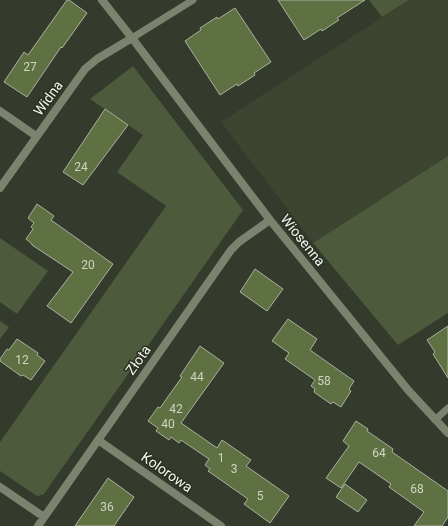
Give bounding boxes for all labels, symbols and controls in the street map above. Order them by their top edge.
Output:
house number: 27 [23,60,37,74]
street label: Widna [30,77,66,119]
house number: 24 [74,160,88,174]
street label: Wiosenna [277,211,329,269]
house number: 20 [81,258,95,272]
street label: Złota [122,342,154,378]
house number: 12 [15,353,29,367]
house number: 44 [190,370,204,384]
house number: 58 [317,374,331,388]
house number: 42 [169,402,183,416]
house number: 40 [161,417,175,431]
house number: 64 [372,446,386,460]
street label: Kolorowa [138,449,196,495]
house number: 1 [218,451,224,465]
house number: 3 [231,462,237,476]
house number: 68 [410,482,424,496]
house number: 5 [257,489,264,503]
house number: 36 [100,500,114,514]

